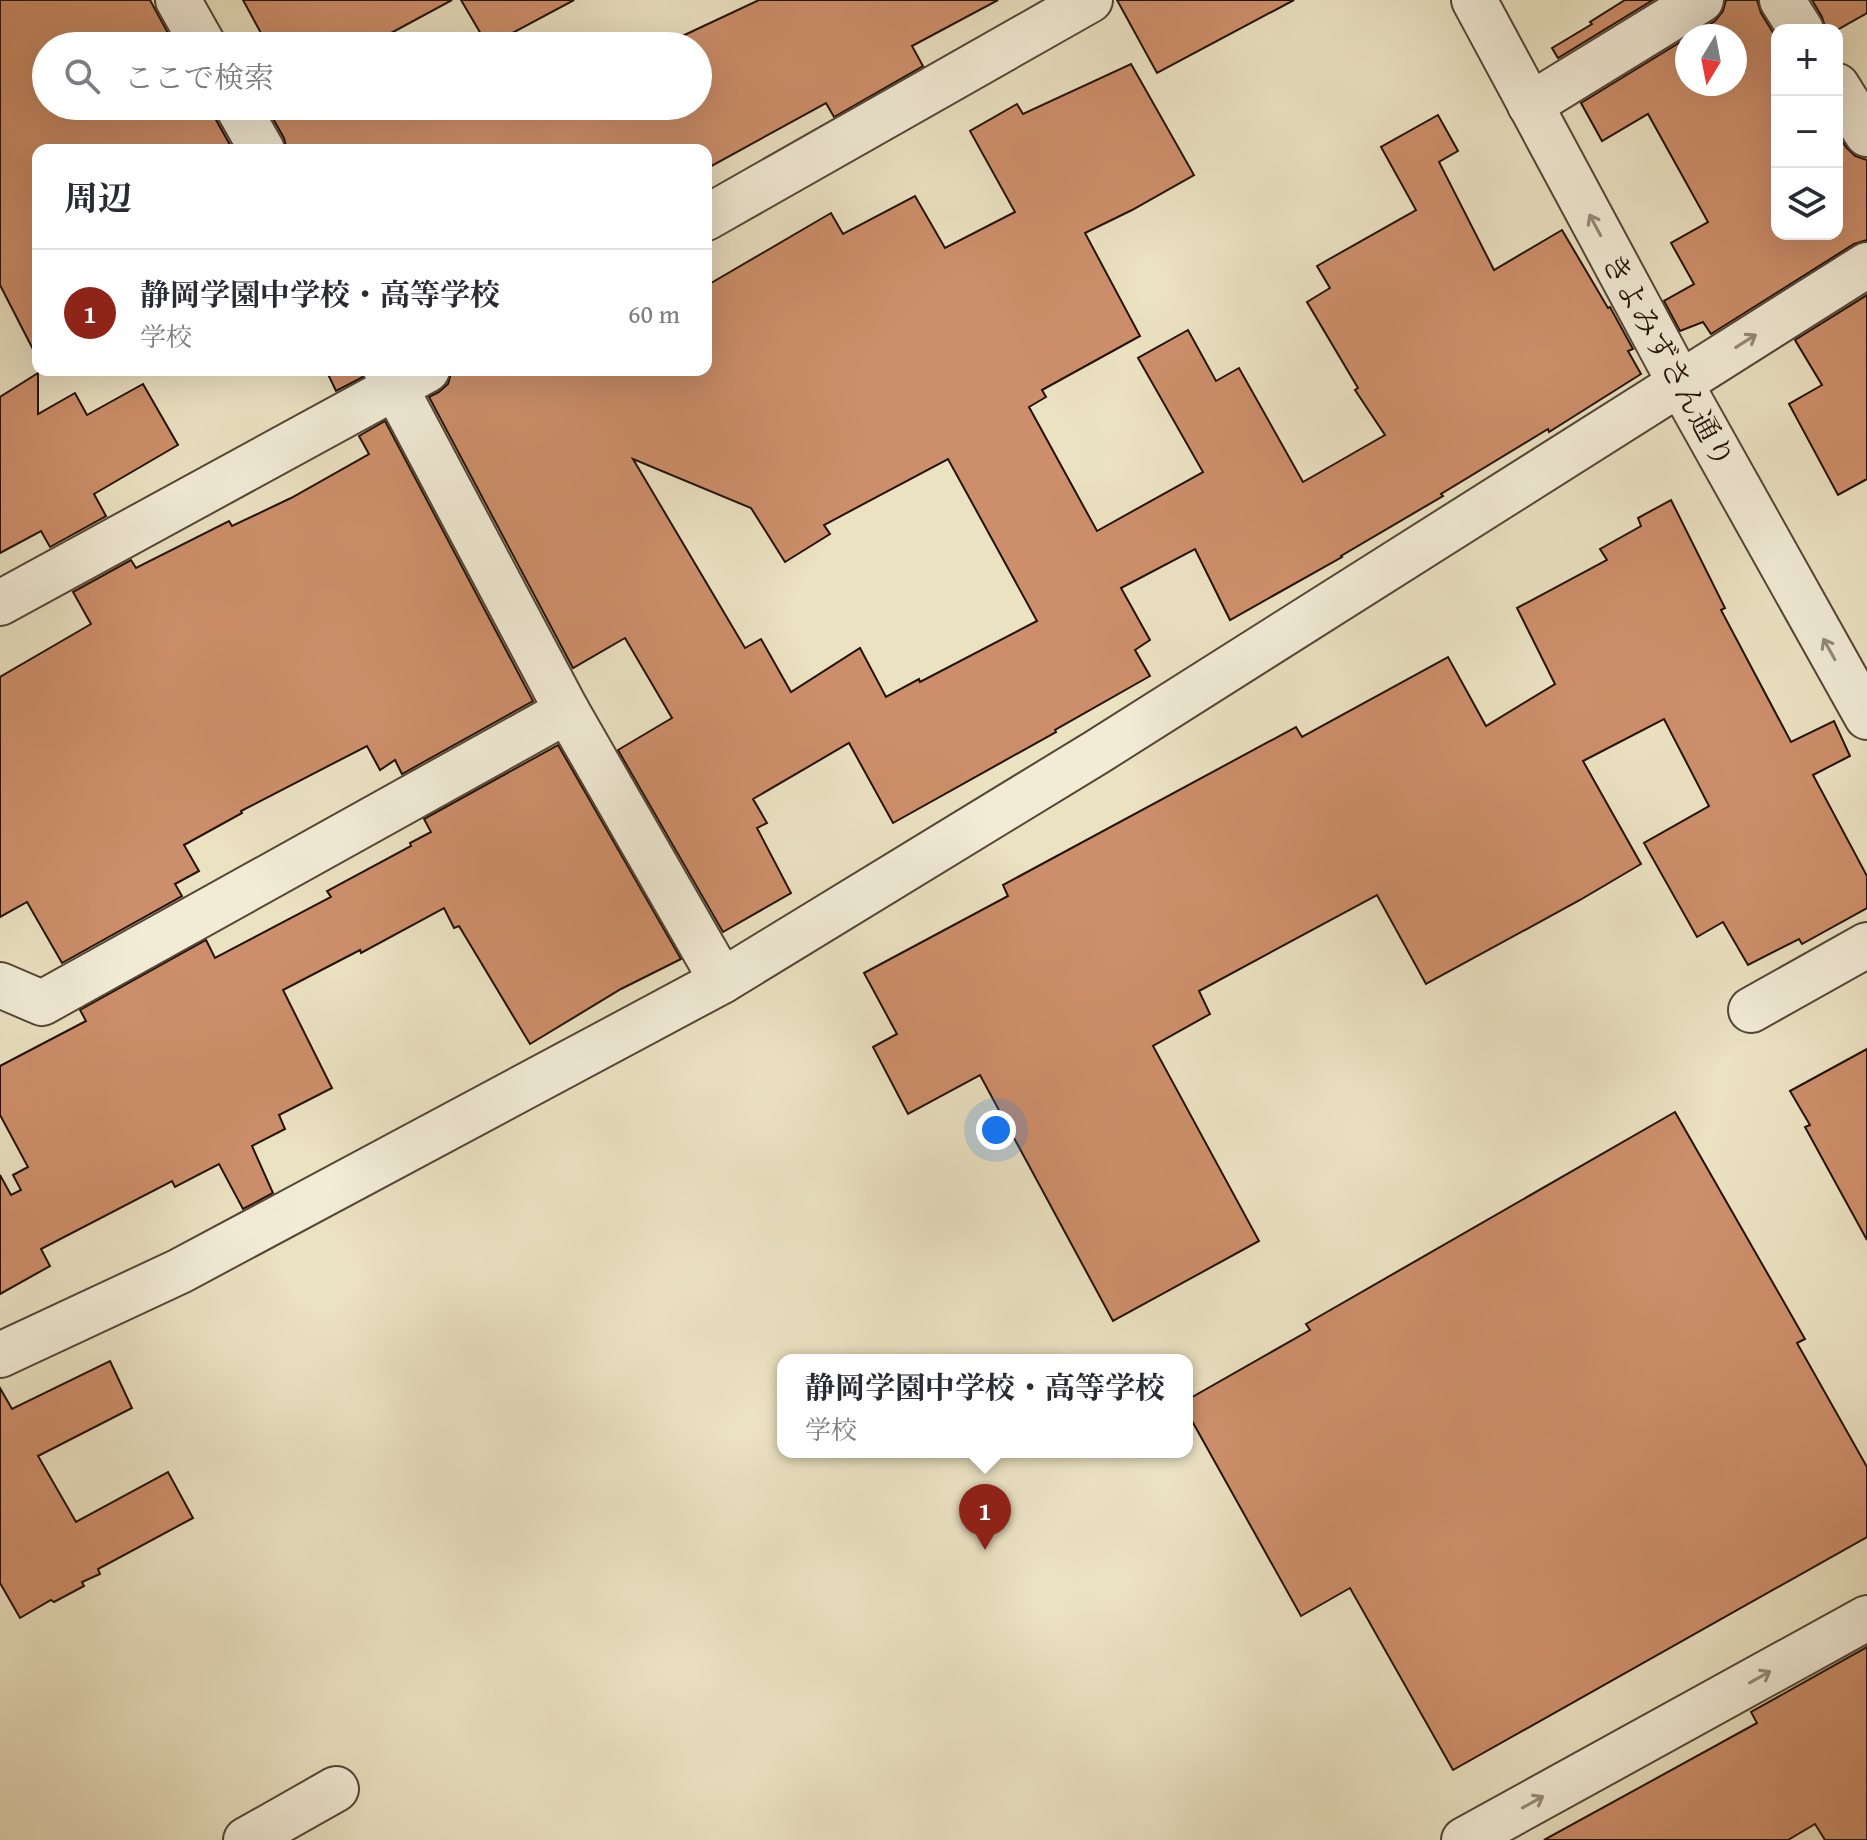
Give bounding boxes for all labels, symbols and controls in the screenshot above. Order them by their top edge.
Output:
north arrow [1675,24,1747,96]
map controls [1771,24,1843,240]
button: + [1771,24,1843,96]
search box [32,32,712,120]
icon: search [60,54,104,98]
text: ここで検索 [124,55,274,99]
button: − [1771,96,1843,168]
button: layers [1771,168,1843,240]
text: 周辺 [64,173,132,222]
one-way arrow [1587,214,1602,238]
street label: きよみずさん通り [1592,244,1746,476]
text: 静岡学園中学校・高等学校 [140,272,500,316]
text: 1 [83,294,97,333]
text: 60 m [628,294,680,333]
text: 学校 [140,317,192,356]
one-way arrow [1734,333,1757,349]
one-way arrow [1821,638,1837,661]
your location [976,1110,1016,1150]
popup [777,1354,1193,1458]
text: 静岡学園中学校・高等学校 [805,1365,1165,1409]
text: 学校 [805,1410,857,1449]
pin: 1 [959,1484,1011,1550]
one-way arrow [1748,1669,1772,1684]
one-way arrow [1520,1794,1544,1810]

